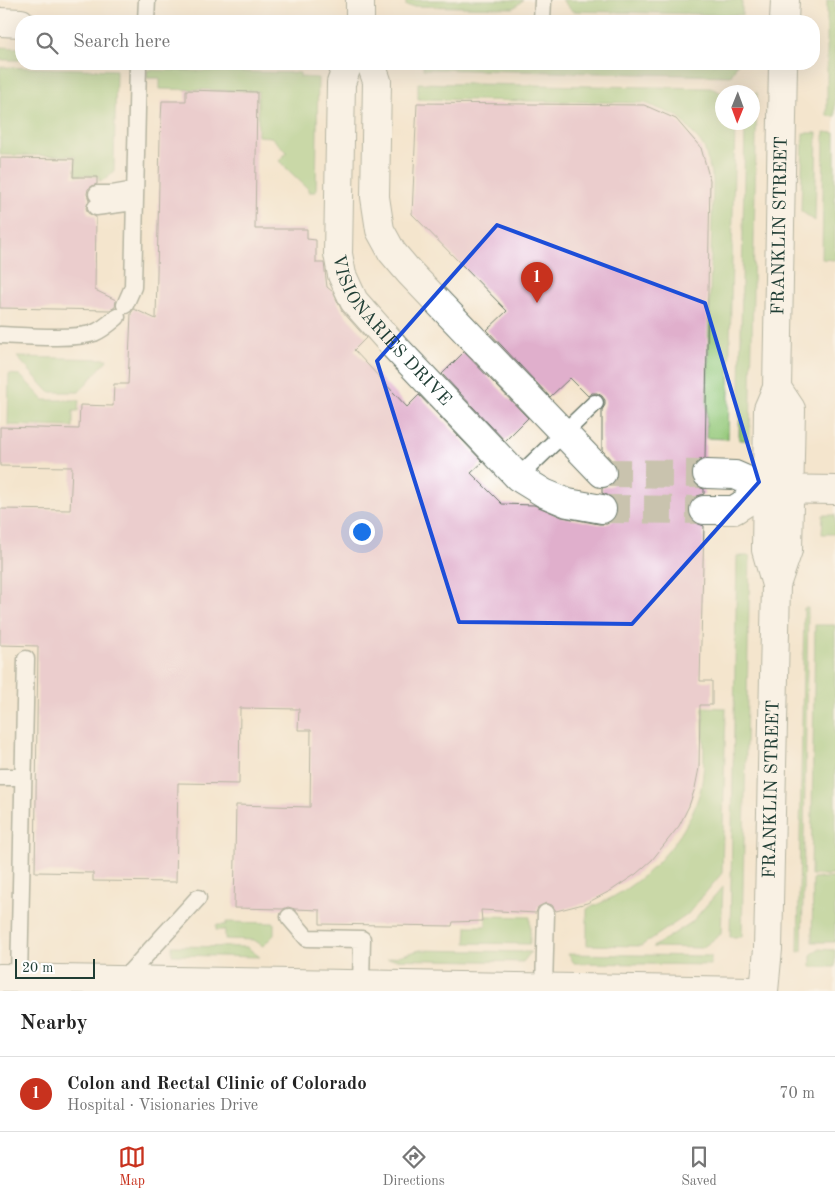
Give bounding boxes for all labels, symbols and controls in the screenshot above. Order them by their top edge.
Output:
search box [15,15,820,70]
icon: search [33,29,61,57]
text: Search here [73,33,170,52]
north arrow [715,85,760,130]
street label: FRANKLIN STREET [769,136,791,315]
street label: VISIONARIES DRIVE [329,253,454,409]
pin: 1 [521,262,553,303]
your location [349,519,375,545]
street label: FRANKLIN STREET [761,700,782,879]
scale bar [15,956,95,979]
text: 20 m [22,961,53,975]
text: Nearby [20,1013,88,1034]
text: Colon and Rectal Clinic of Colorado [67,1075,367,1094]
text: 1 [31,1086,41,1102]
text: 70 m [779,1086,815,1102]
text: Hospital · Visionaries Drive [67,1098,258,1114]
tab: Map [118,1143,146,1190]
tab: Directions [383,1143,445,1190]
tab: Saved [681,1143,717,1190]

